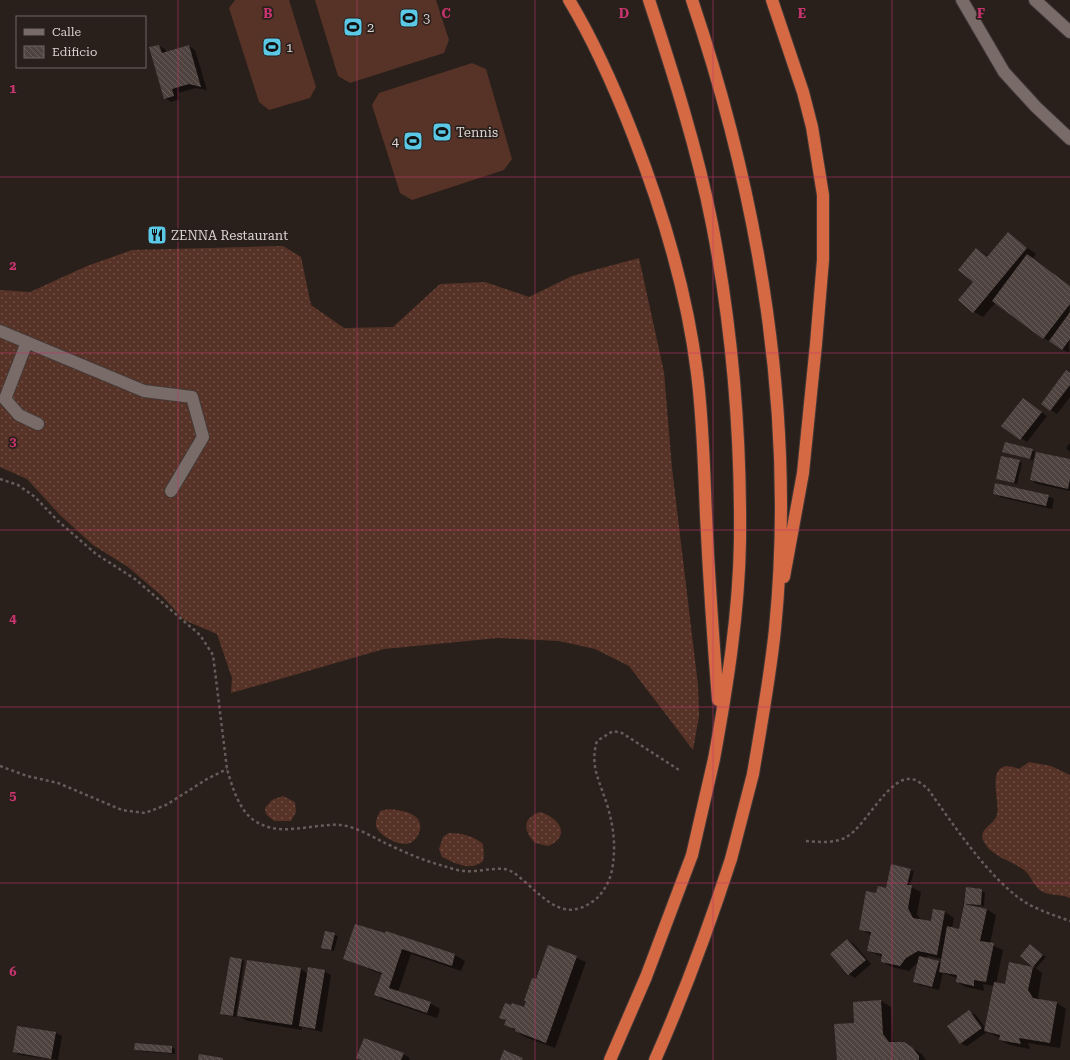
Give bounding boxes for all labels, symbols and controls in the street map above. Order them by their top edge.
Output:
text: B [263,6,273,21]
text: C [441,6,451,21]
text: D [619,6,629,21]
text: E [798,6,806,21]
text: F [977,6,985,21]
sports icon: 3 [398,7,420,29]
place label: 3 [423,11,430,26]
legend [16,16,146,68]
sports icon: 2 [342,16,364,38]
place label: 2 [367,20,374,35]
text: Calle [52,25,82,39]
sports icon: 1 [261,36,283,58]
place label: 1 [286,40,293,55]
text: Edificio [52,45,97,59]
text: 1 [9,81,17,96]
sports icon: Tennis [431,121,453,143]
place label: Tennis [456,125,498,140]
sports icon: 4 [402,130,424,152]
place label: 4 [392,134,400,149]
restaurant icon: ZENNA Restaurant [146,224,168,246]
place label: ZENNA Restaurant [171,228,288,243]
text: 2 [9,258,17,273]
text: 3 [9,434,17,449]
text: 4 [9,611,17,626]
text: 5 [9,788,17,803]
text: 6 [9,964,17,979]

